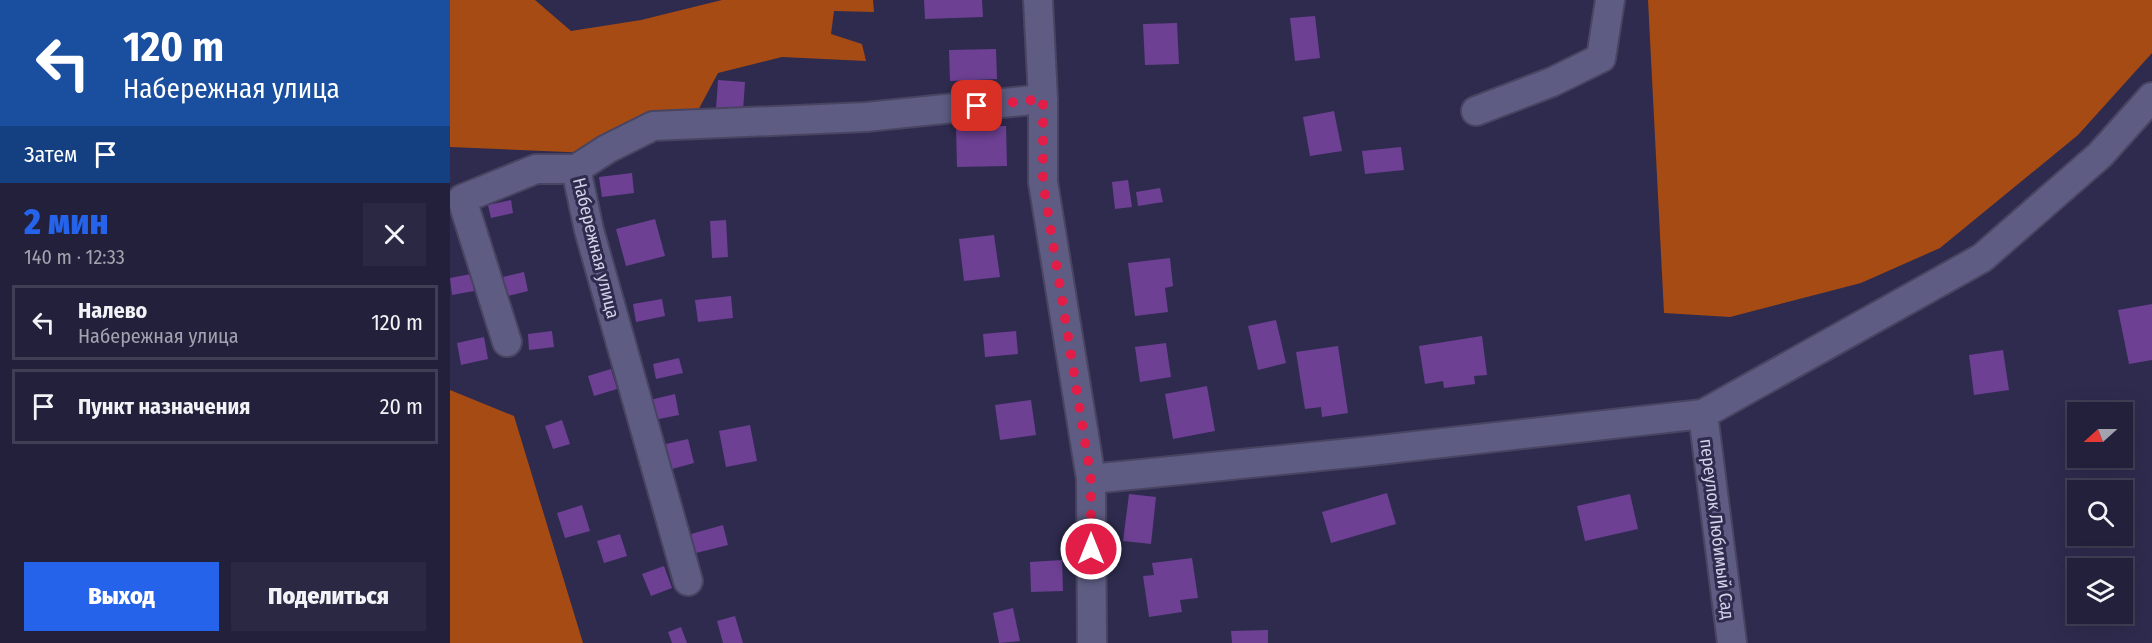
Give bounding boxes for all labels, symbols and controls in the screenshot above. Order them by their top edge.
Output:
text: 120 m [123,22,224,72]
icon: left [24,24,102,102]
text: Набережная улица [123,73,340,105]
pin [951,80,1002,131]
icon: arrive [960,89,993,122]
icon: arrive [89,138,122,171]
text: Затем [24,141,77,168]
street label: Набережная улица [568,175,624,321]
text: 2 мин [24,200,109,244]
button: close [363,203,426,266]
text: 140 m · 12:33 [24,245,125,269]
text: Налево [78,297,147,324]
icon: left [27,306,60,339]
text: 120 m [371,309,423,336]
text: Набережная улица [78,324,239,348]
icon: arrive [27,390,60,423]
text: Пункт назначения [78,393,250,420]
text: 20 m [380,393,423,420]
north arrow [2067,402,2133,468]
map controls [2067,402,2133,624]
street label: переулок Любимый Сад [1695,437,1739,621]
button: search [2067,480,2133,546]
position arrow [1059,517,1123,581]
button: layers [2067,558,2133,624]
button: Выход [24,562,219,631]
button: Поделиться [231,562,426,631]

